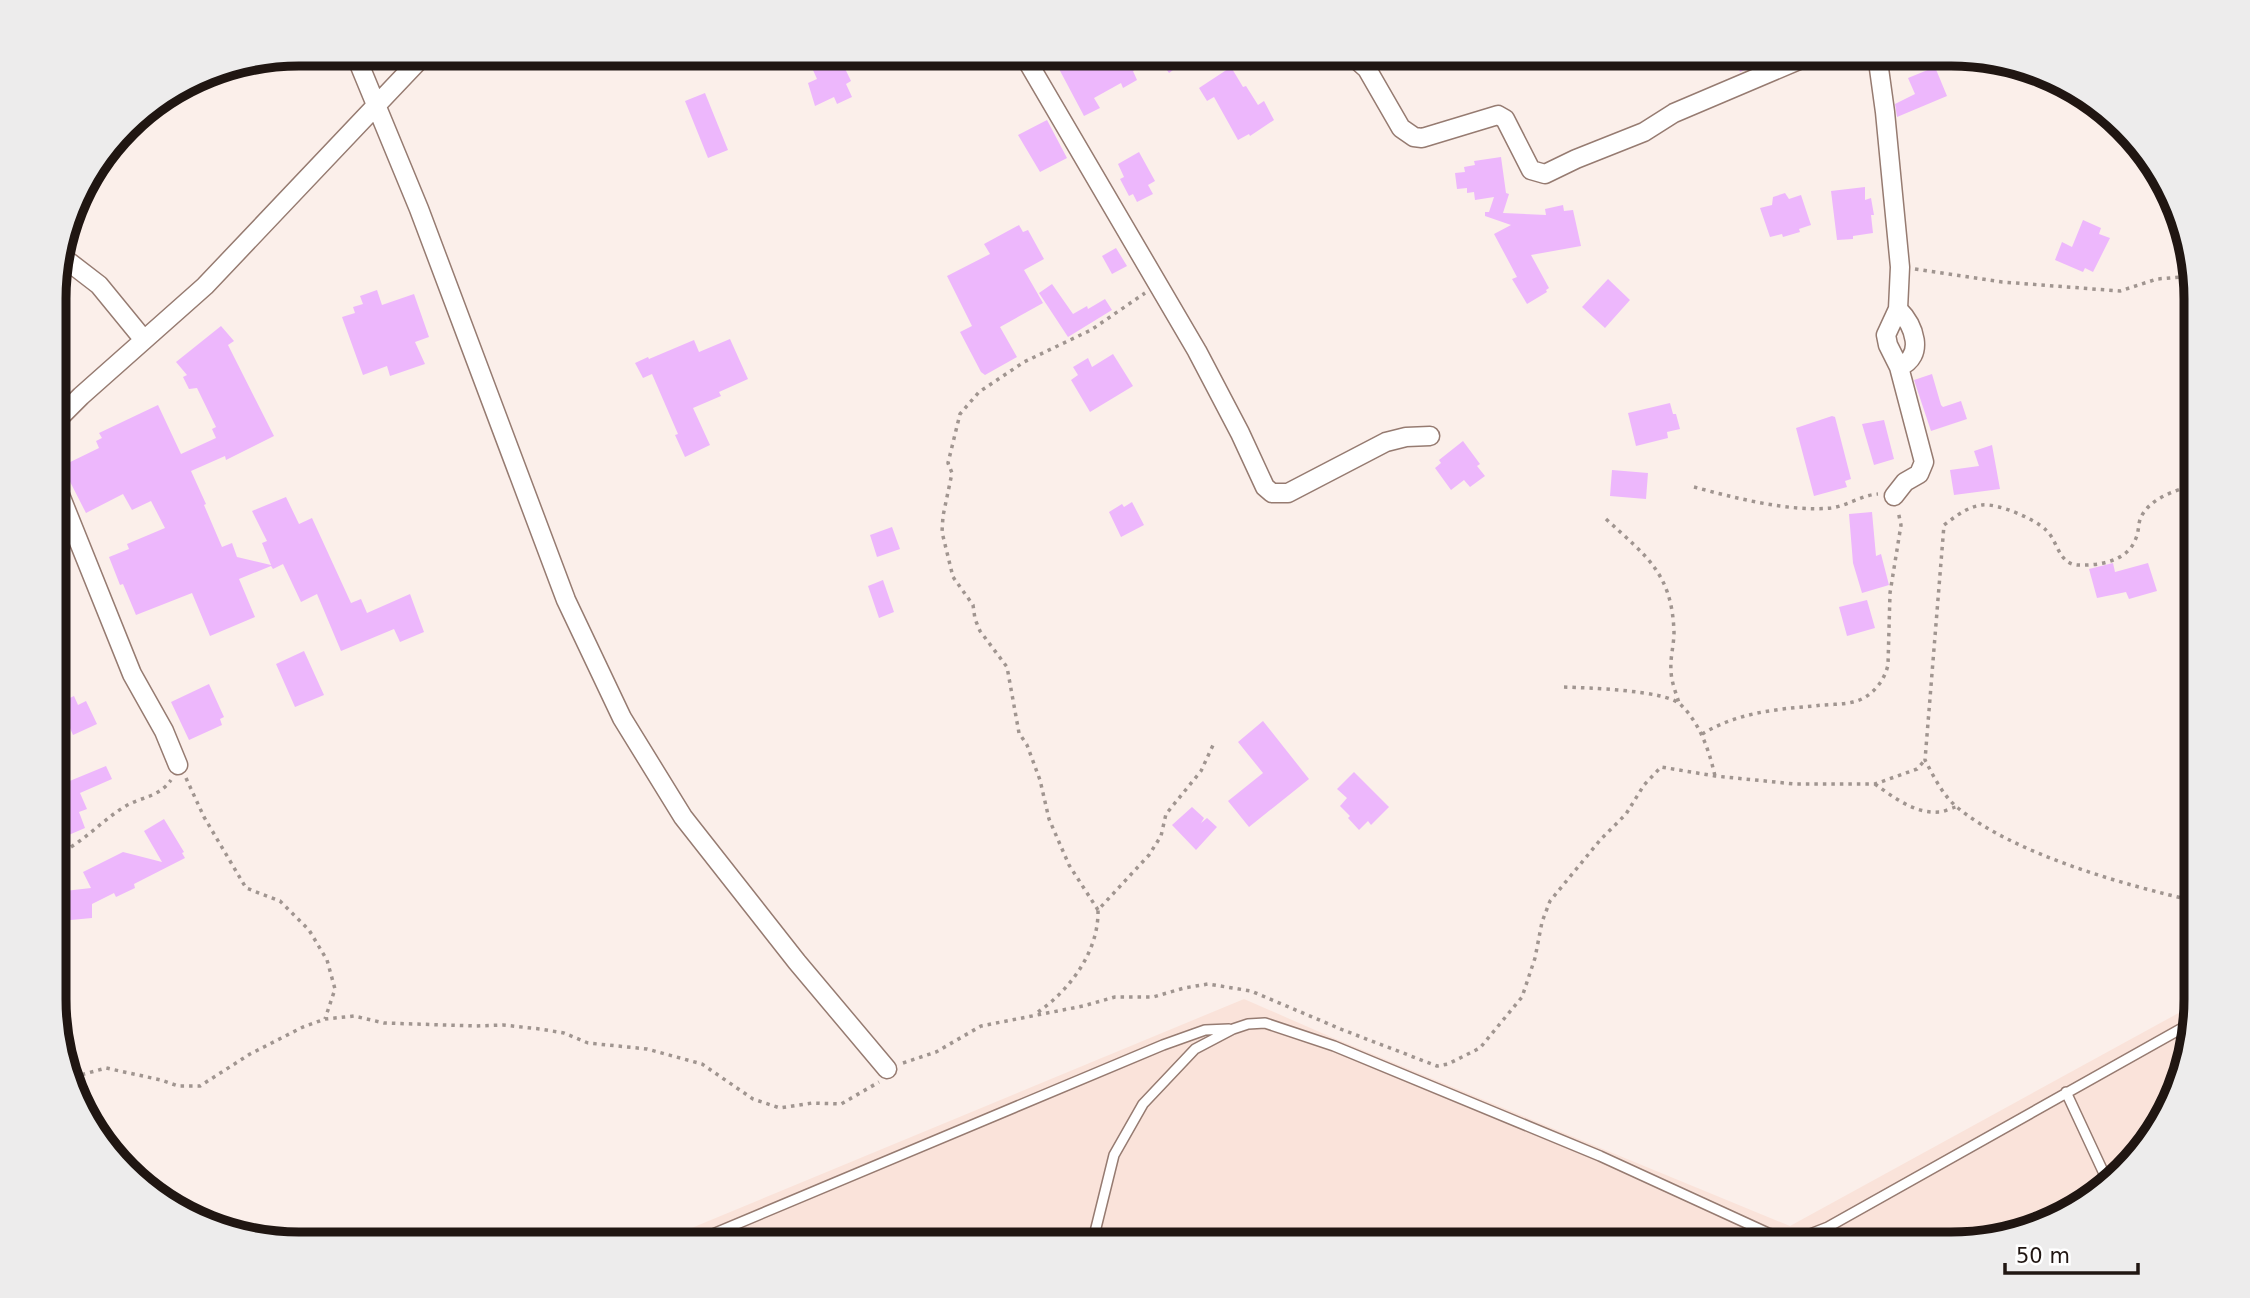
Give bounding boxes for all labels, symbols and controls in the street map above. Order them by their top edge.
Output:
scale bar [2005,1232,2138,1276]
text: 50 m [2016,1244,2070,1268]

